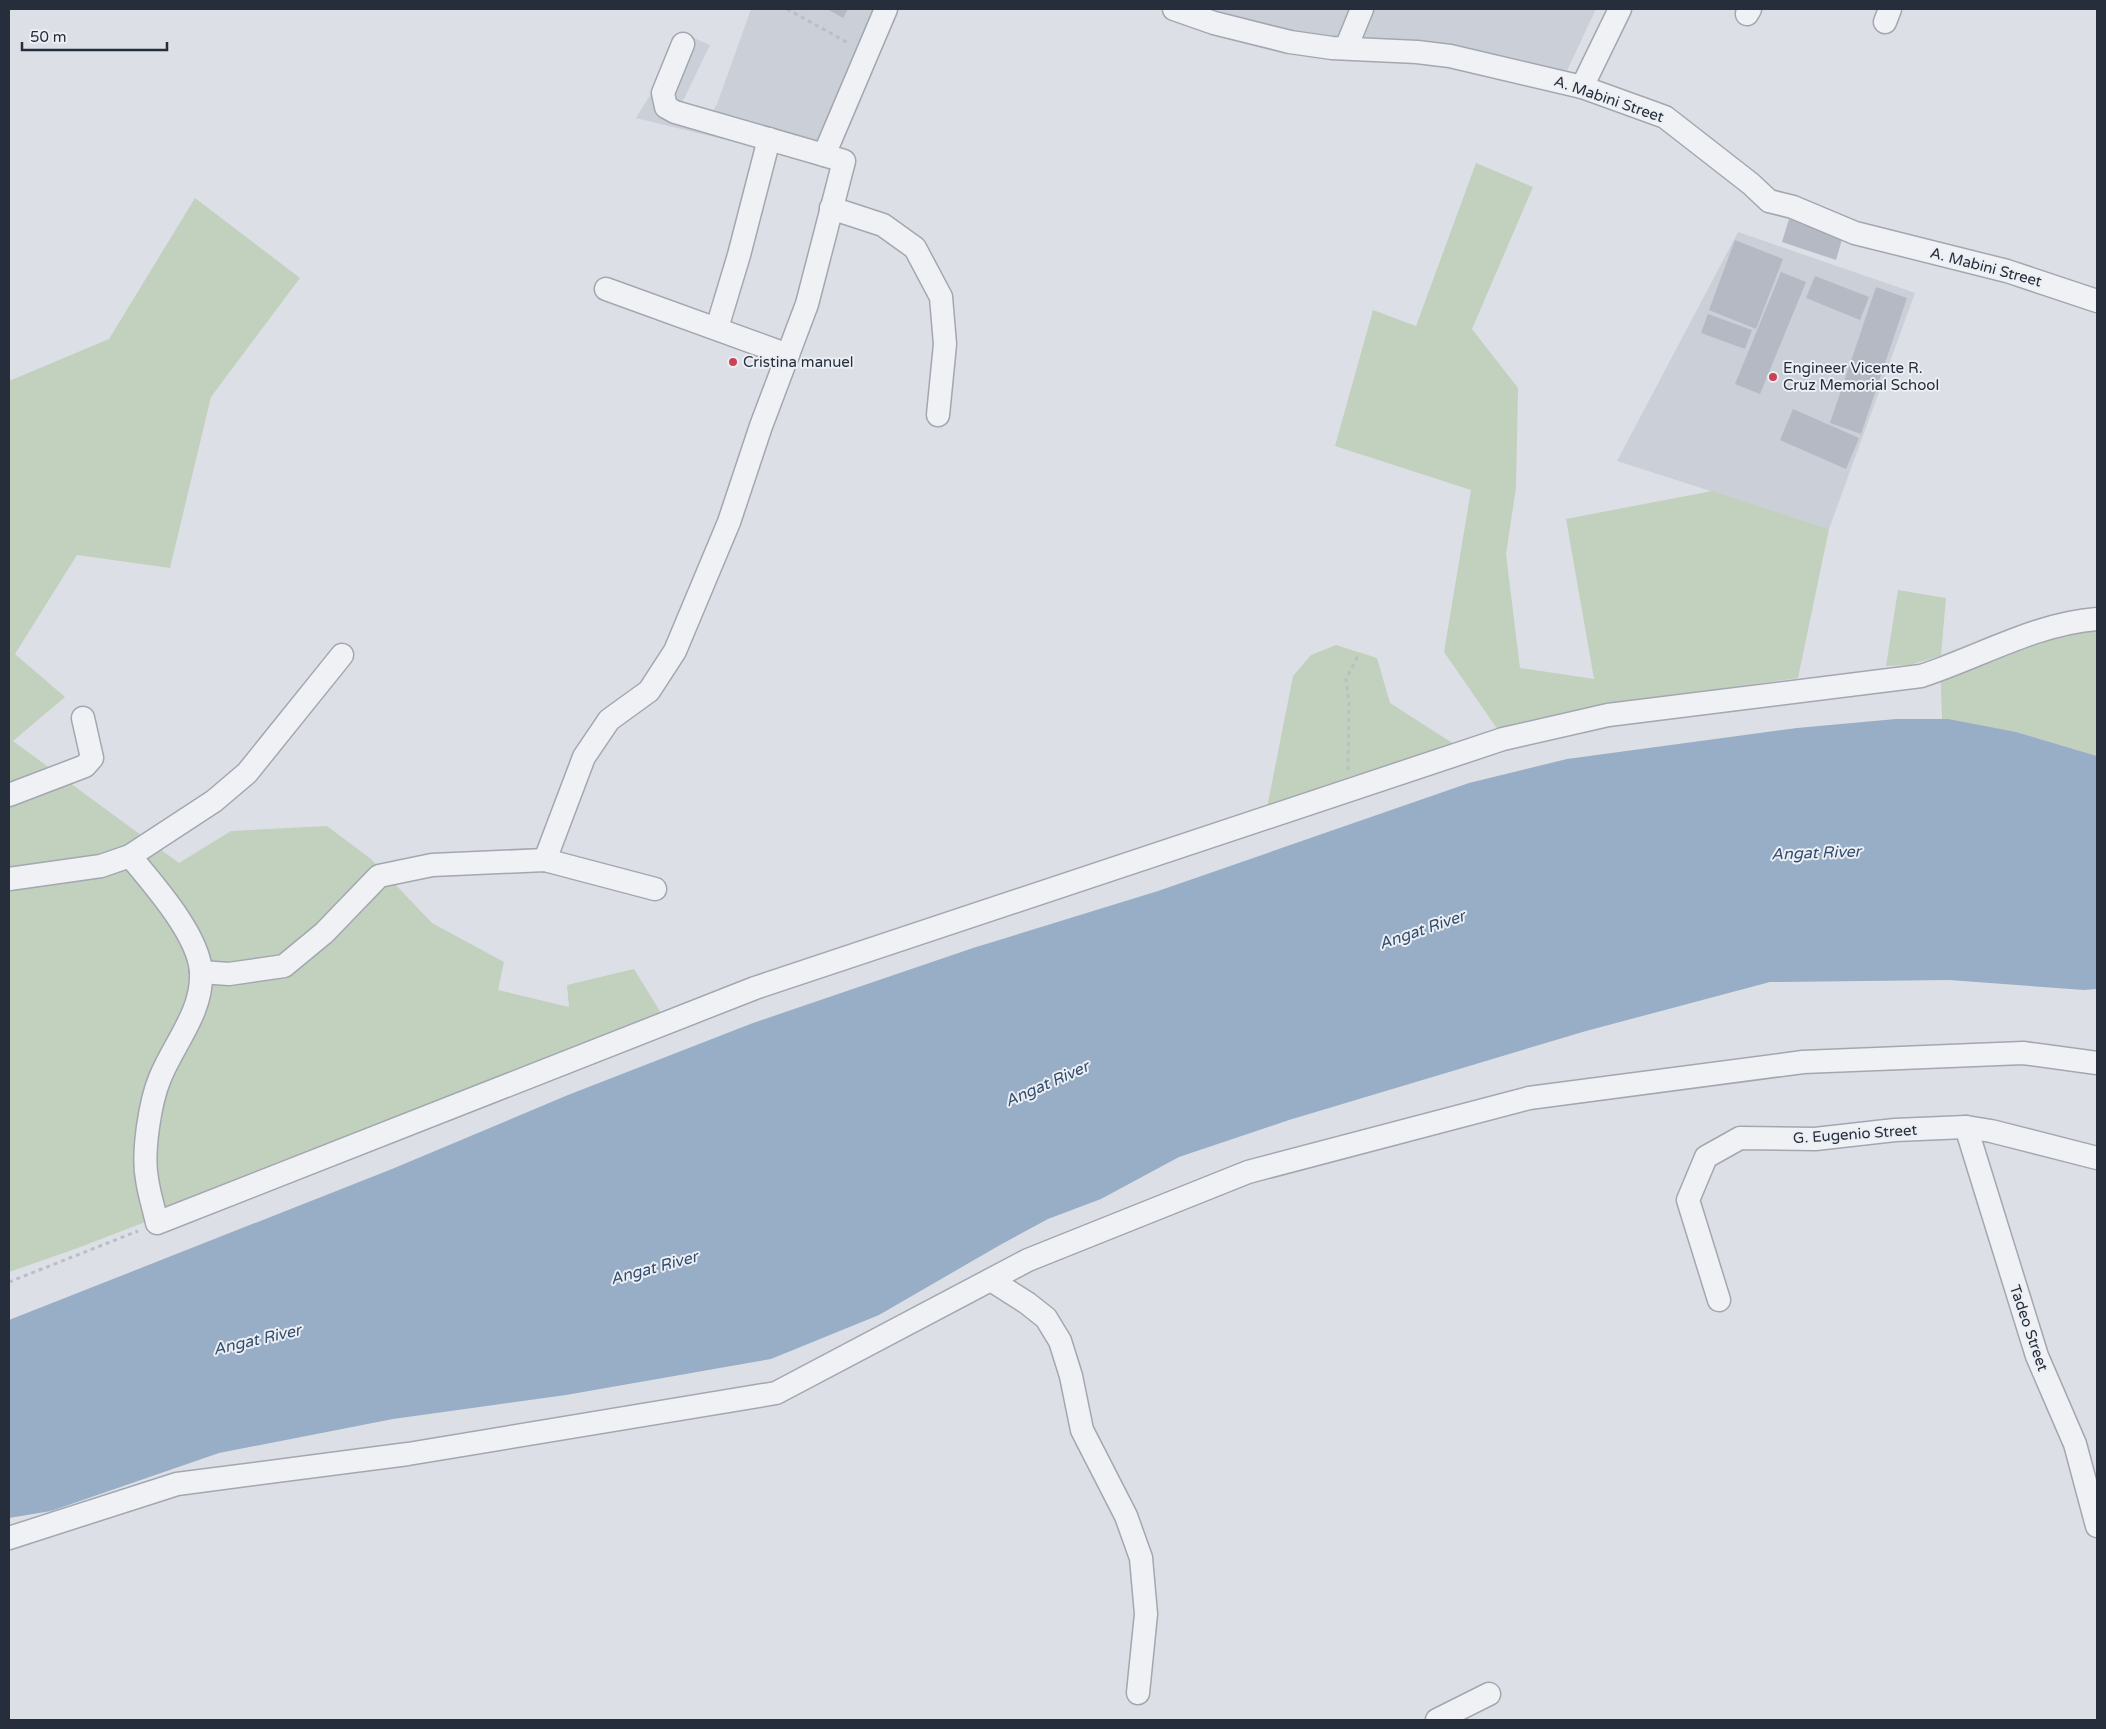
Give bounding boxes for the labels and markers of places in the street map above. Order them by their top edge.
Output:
place label: Cristina manuel [743,353,854,371]
marker: Cristina manuel [727,356,739,368]
place label: Engineer Vicente R. Cruz Memorial School [1783,359,1939,394]
marker: Engineer Vicente R. Cruz Memorial School [1767,371,1779,383]

